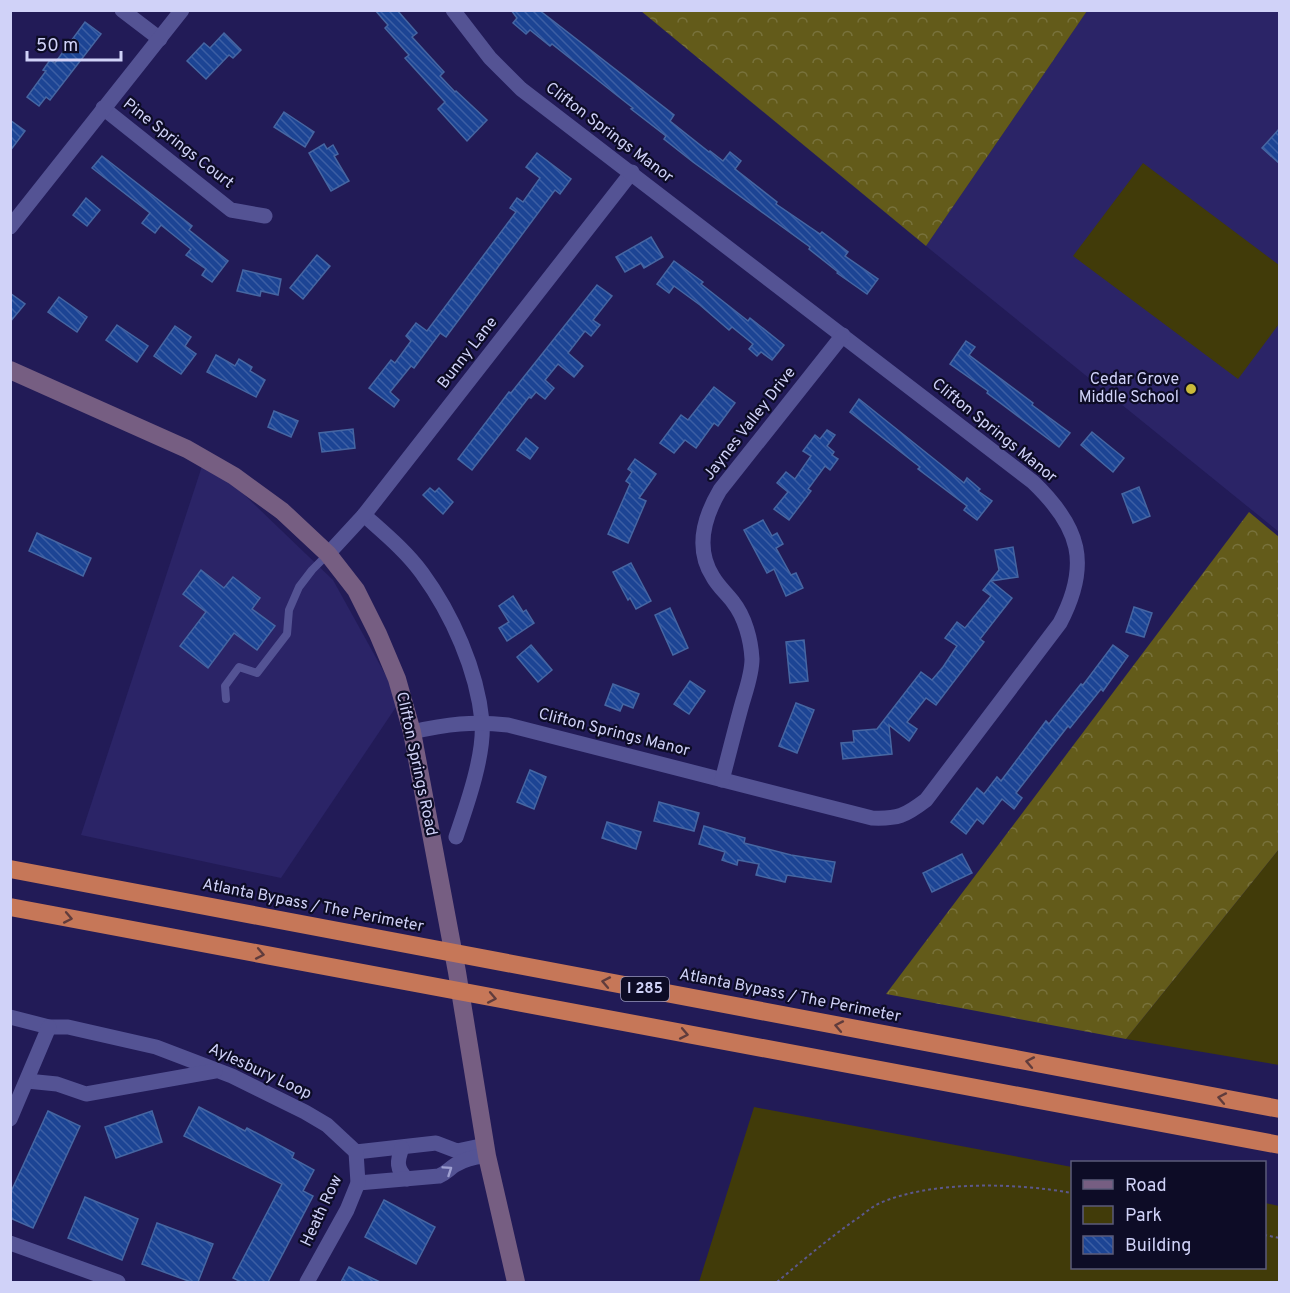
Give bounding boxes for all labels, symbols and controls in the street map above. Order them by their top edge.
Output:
scale bar [27,24,122,62]
text: 50 m [36,35,78,58]
street label: Clifton Springs Manor [541,78,677,188]
street label: Pine Springs Court [119,95,237,193]
street label: Bunny Lane [434,313,502,393]
street label: Jaynes Valley Drive [699,363,801,485]
place label: Cedar Grove Middle School [1079,370,1179,408]
street label: Clifton Springs Manor [927,374,1061,488]
marker: Cedar Grove Middle School [1184,382,1198,396]
street label: Clifton Springs Road [391,690,441,838]
street label: Clifton Springs Manor [536,705,692,761]
street label: Atlanta Bypass / The Perimeter [201,875,425,937]
one-way arrow [63,911,73,923]
one-way arrow [254,947,264,960]
street label: Atlanta Bypass / The Perimeter [678,965,902,1027]
one-way arrow [601,976,611,988]
road number: I 285 [621,977,669,1001]
one-way arrow [487,991,497,1004]
one-way arrow [834,1020,843,1032]
one-way arrow [679,1027,689,1040]
street label: Aylesbury Loop [205,1039,315,1105]
one-way arrow [1026,1056,1036,1069]
one-way arrow [1217,1092,1227,1105]
legend [1071,1161,1266,1269]
one-way arrow [441,1166,452,1177]
street label: Heath Row [297,1172,347,1250]
text: Road [1125,1175,1167,1198]
text: Park [1125,1205,1162,1228]
text: Building [1125,1235,1191,1258]

